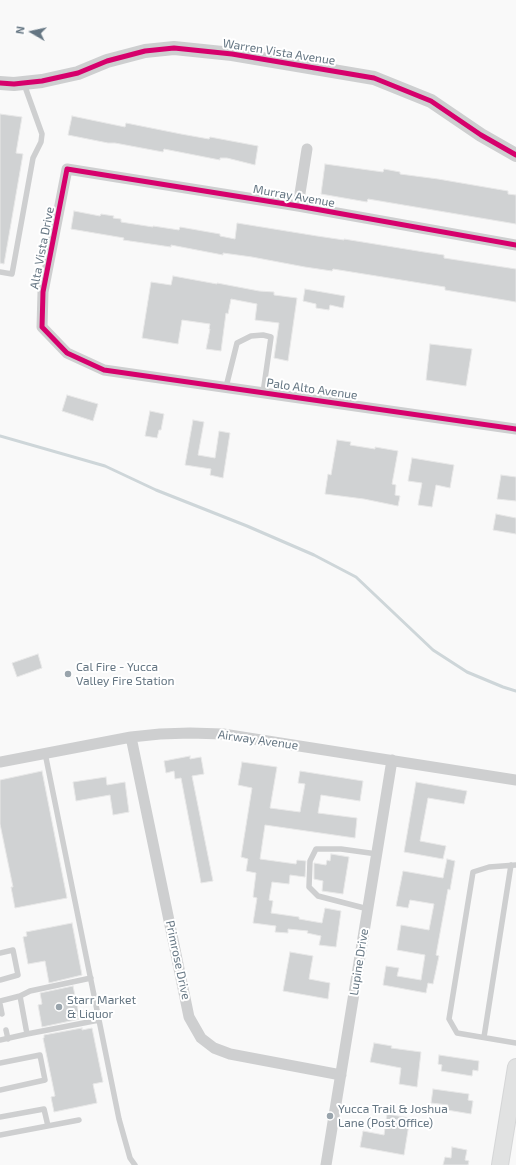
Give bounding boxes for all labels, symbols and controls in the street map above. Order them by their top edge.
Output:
north arrow [12,12,52,52]
text: N [13,25,27,35]
street label: Warren Vista Avenue [222,36,336,68]
street label: Murray Avenue [252,182,336,210]
street label: Alta Vista Drive [27,206,57,290]
street label: Palo Alto Avenue [265,375,359,403]
place label: Cal Fire - Yucca Valley Fire Station [76,660,174,688]
marker: Cal Fire - Yucca Valley Fire Station [63,669,73,679]
street label: Airway Avenue [217,727,299,753]
street label: Primrose Drive [163,919,193,1001]
street label: Lupine Drive [347,928,371,996]
place label: Starr Market & Liquor [67,993,136,1021]
marker: Starr Market & Liquor [54,1002,64,1012]
place label: Yucca Trail & Joshua Lane (Post Office) [338,1102,448,1130]
marker: Yucca Trail & Joshua Lane (Post Office) [325,1111,335,1121]

